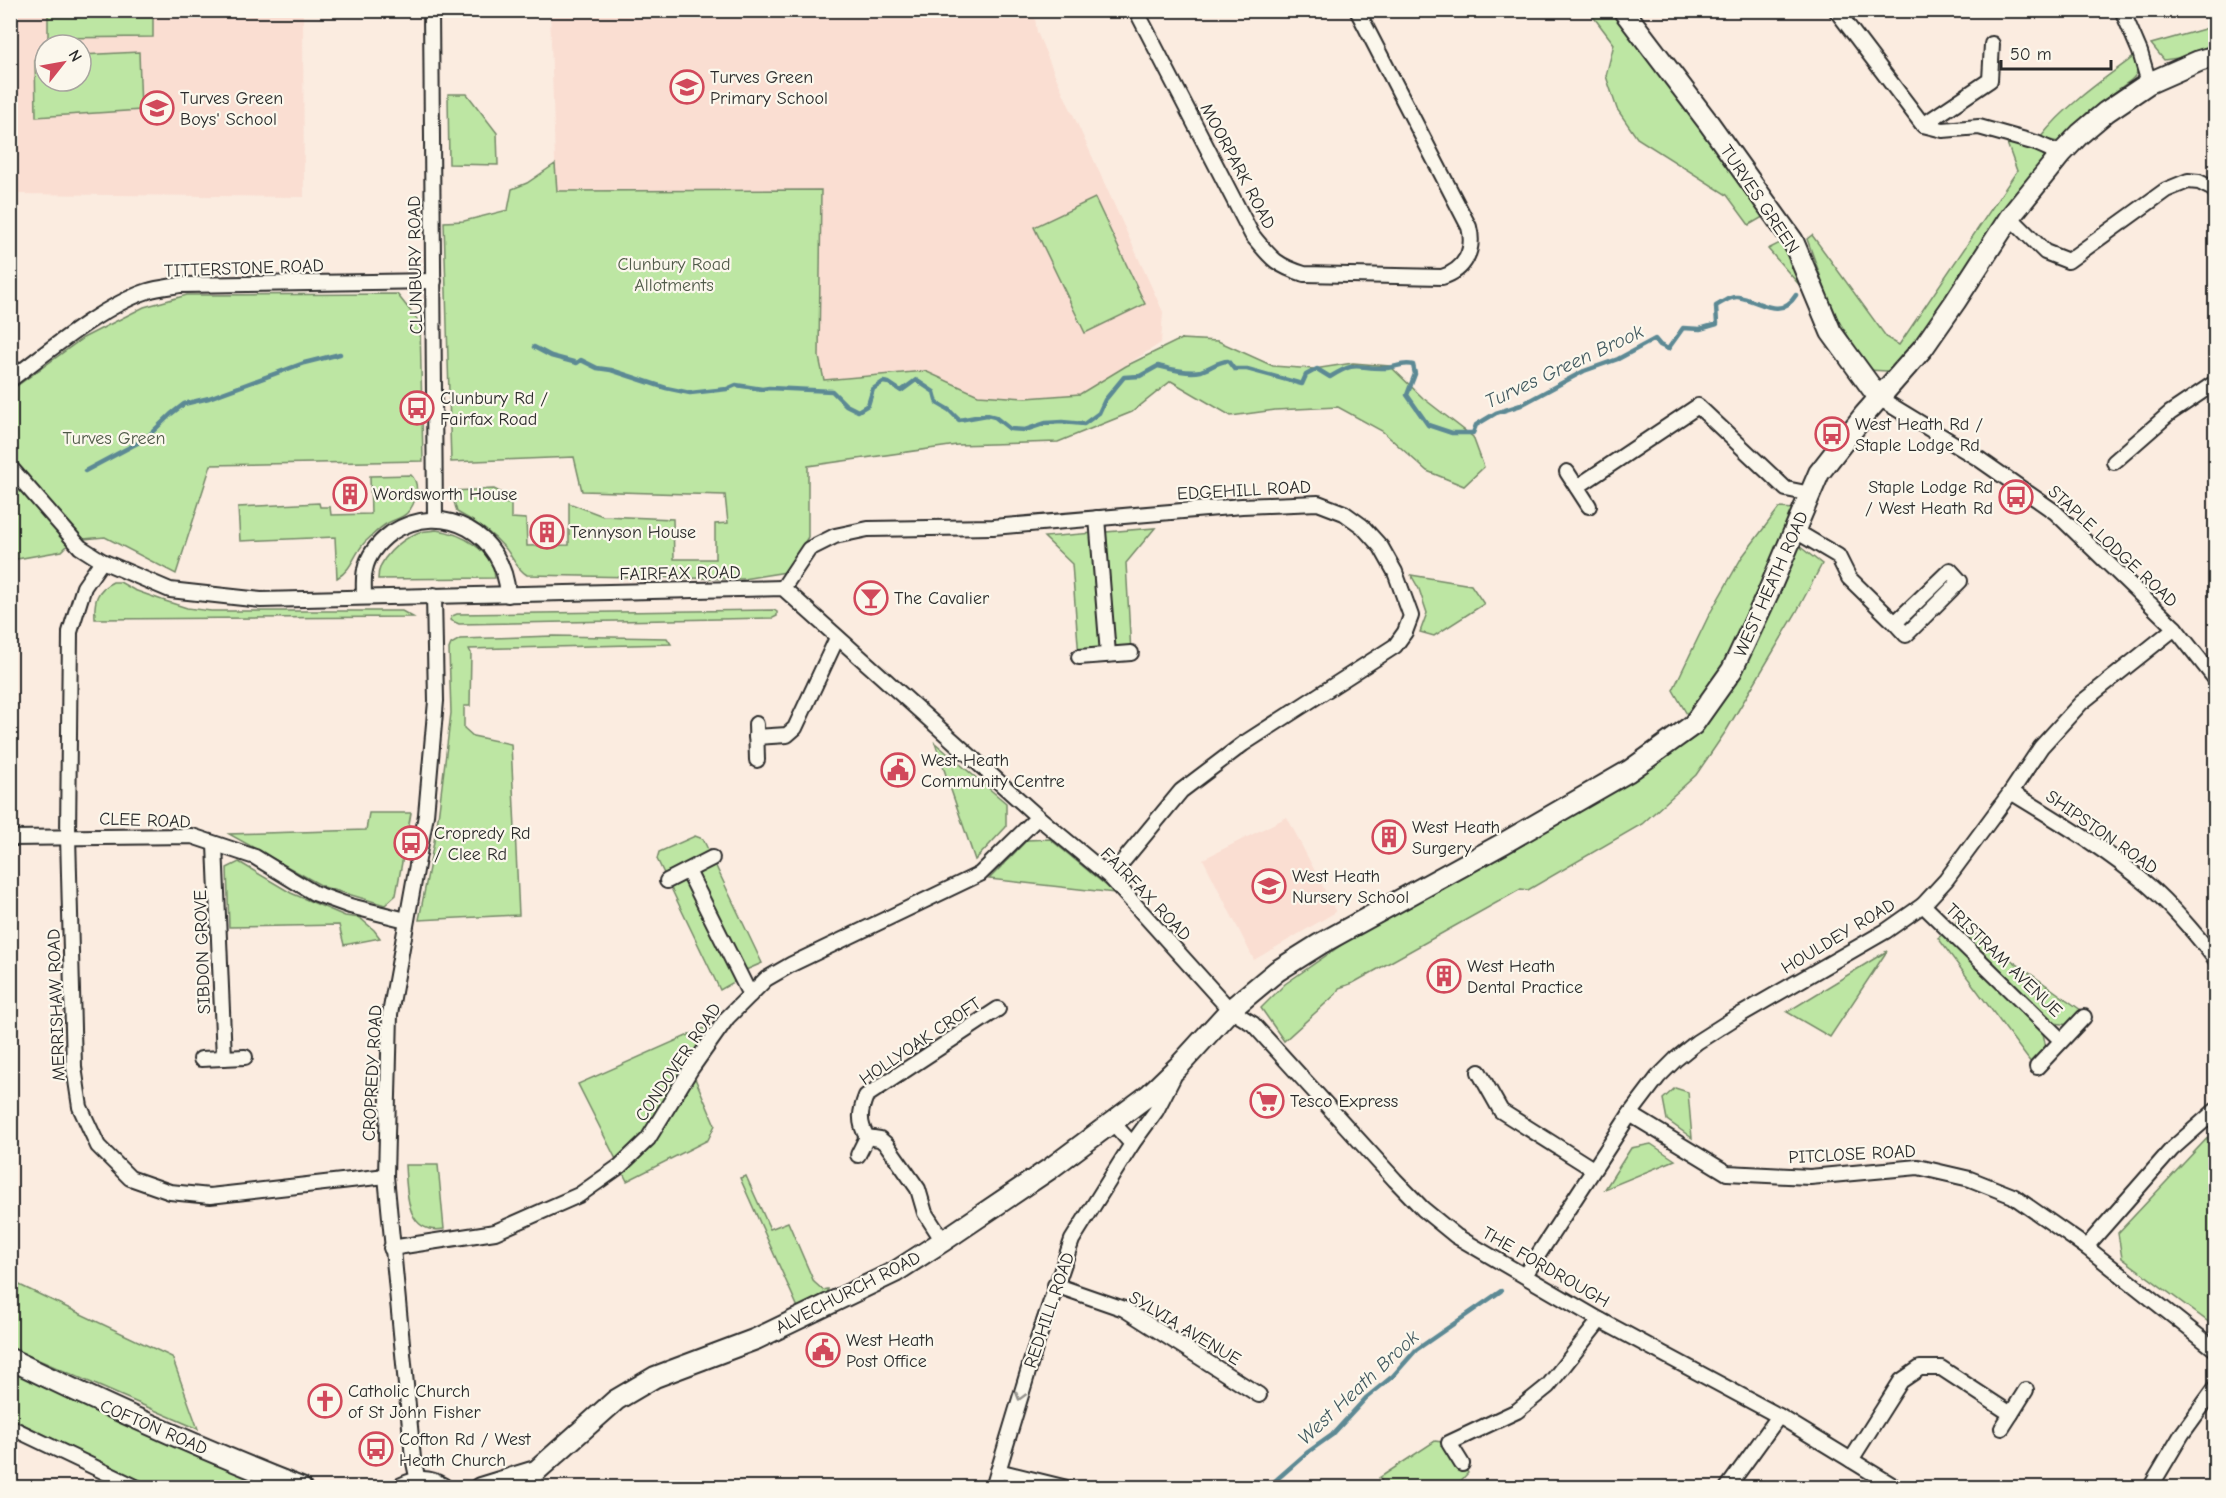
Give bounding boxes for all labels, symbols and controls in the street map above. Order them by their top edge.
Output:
north arrow [33,33,93,93]
scale bar [2001,33,2110,71]
text: 50 m [2010,44,2052,65]
text: N [65,47,85,65]
place label: Turves Green Primary School [710,67,828,109]
school or university icon: Turves Green Primary School [669,69,705,105]
place label: Turves Green Boys' School [180,88,283,130]
school or university icon: Turves Green Boys' School [139,90,175,126]
street label: MOORPARK ROAD [1196,100,1280,233]
street label: TURVES GREEN [1716,141,1804,257]
street label: CLUNBURY ROAD [404,195,427,335]
park label: Clunbury Road Allotments [617,254,731,296]
street label: TITTERSTONE ROAD [164,255,324,282]
water label: Turves Green Brook [1481,320,1647,413]
place label: Clunbury Rd / Fairfax Road [440,388,548,430]
bus stop icon: Clunbury Rd / Fairfax Road [399,390,435,426]
place label: West Heath Rd / Staple Lodge Rd [1855,414,1983,456]
bus stop icon: West Heath Rd / Staple Lodge Rd [1814,416,1850,452]
park label: Turves Green [62,428,166,449]
building icon: Wordsworth House [332,476,368,512]
street label: EDGEHILL ROAD [1177,477,1312,504]
place label: Staple Lodge Rd / West Heath Rd [1865,477,1993,519]
bus stop icon: Staple Lodge Rd / West Heath Rd [1998,479,2034,515]
street label: STAPLE LODGE ROAD [2044,481,2182,612]
place label: Wordsworth House [373,484,517,505]
street label: WEST HEATH ROAD [1730,508,1813,660]
building icon: Tennyson House [529,514,565,550]
place label: Tennyson House [570,522,696,543]
street label: FAIRFAX ROAD [619,562,741,585]
bar icon: The Cavalier [853,580,889,616]
place label: The Cavalier [894,588,990,609]
place label: West Heath Community Centre [921,750,1065,792]
public building icon: West Heath Community Centre [880,752,916,788]
street label: SHIPSTON ROAD [2042,786,2162,879]
street label: CLEE ROAD [99,808,191,833]
place label: West Heath Surgery [1412,817,1500,859]
building icon: West Heath Surgery [1371,819,1407,855]
place label: Cropredy Rd / Clee Rd [434,823,530,865]
bus stop icon: Cropredy Rd / Clee Rd [393,825,429,861]
street label: FAIRFAX ROAD [1096,843,1195,945]
place label: West Heath Nursery School [1292,866,1409,908]
school or university icon: West Heath Nursery School [1251,868,1287,904]
street label: SIBDON GROVE [190,889,215,1014]
street label: HOULDEY ROAD [1778,894,1899,979]
street label: TRISTRAM AVENUE [1941,899,2066,1022]
street label: MERRISHAW ROAD [43,928,70,1082]
place label: West Heath Dental Practice [1467,956,1583,998]
building icon: West Heath Dental Practice [1426,958,1462,994]
street label: HOLLYOAK CROFT [855,993,986,1090]
street label: CONDOVER ROAD [631,999,726,1125]
street label: CROPREDY ROAD [358,1004,387,1142]
supermarket icon: Tesco Express [1249,1083,1285,1119]
place label: Tesco Express [1290,1091,1398,1112]
street label: PITCLOSE ROAD [1788,1141,1916,1168]
street label: THE FORDROUGH [1478,1222,1613,1312]
street label: ALVECHURCH ROAD [772,1247,924,1338]
street label: REDHILL ROAD [1020,1250,1079,1371]
street label: SYLVIA AVENUE [1125,1287,1245,1370]
water label: West Heath Brook [1293,1325,1424,1449]
place label: West Heath Post Office [846,1330,934,1372]
public building icon: West Heath Post Office [805,1332,841,1368]
place label: Catholic Church of St John Fisher [348,1381,482,1423]
church icon: Catholic Church of St John Fisher [307,1383,343,1419]
one-way arrow [1015,1390,1027,1401]
street label: COFTON ROAD [97,1395,211,1460]
place label: Cofton Rd / West Heath Church [399,1429,531,1471]
bus stop icon: Cofton Rd / West Heath Church [358,1431,394,1467]

